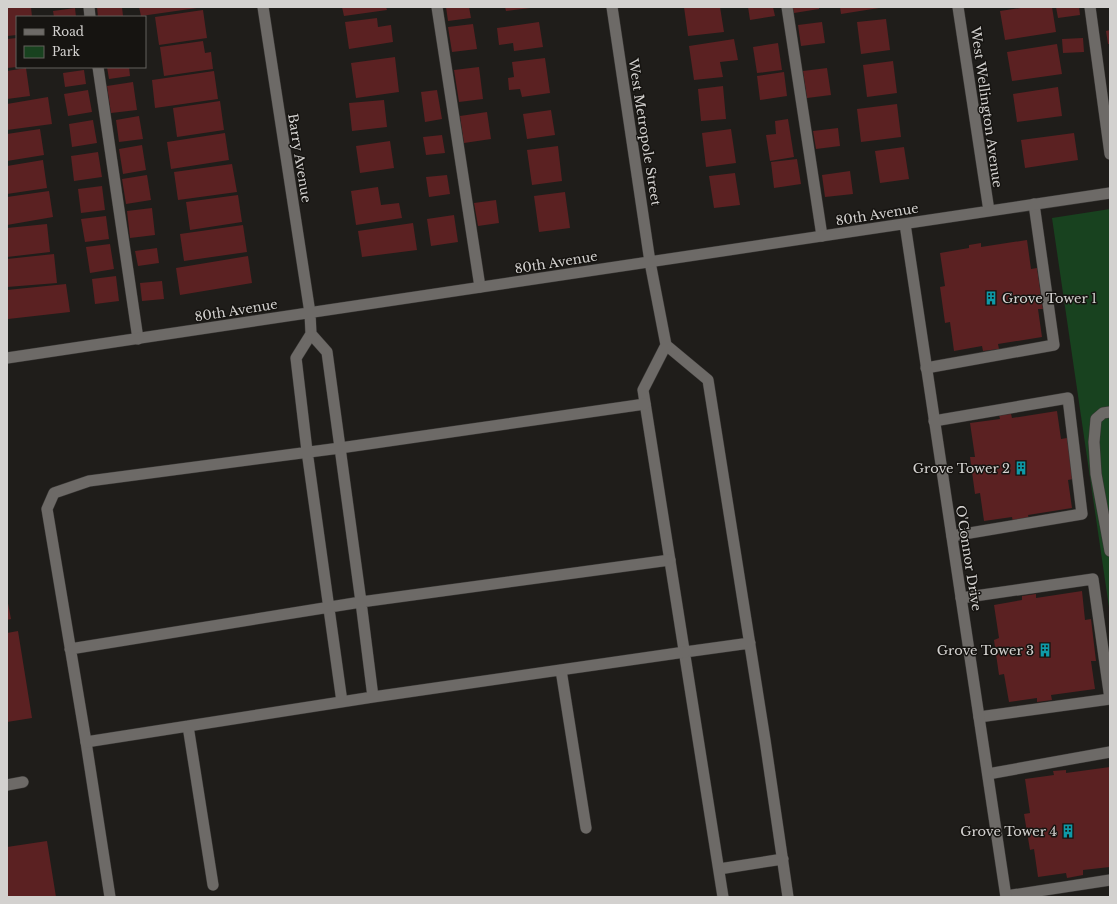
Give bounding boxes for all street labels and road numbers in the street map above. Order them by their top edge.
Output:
street label: West Wellington Avenue [967,25,1006,189]
street label: West Metropole Street [624,56,665,207]
street label: Barry Avenue [284,112,315,204]
street label: 80th Avenue [834,200,920,229]
street label: 80th Avenue [513,248,599,277]
street label: 80th Avenue [193,296,279,325]
street label: O'Connor Drive [952,504,985,612]

